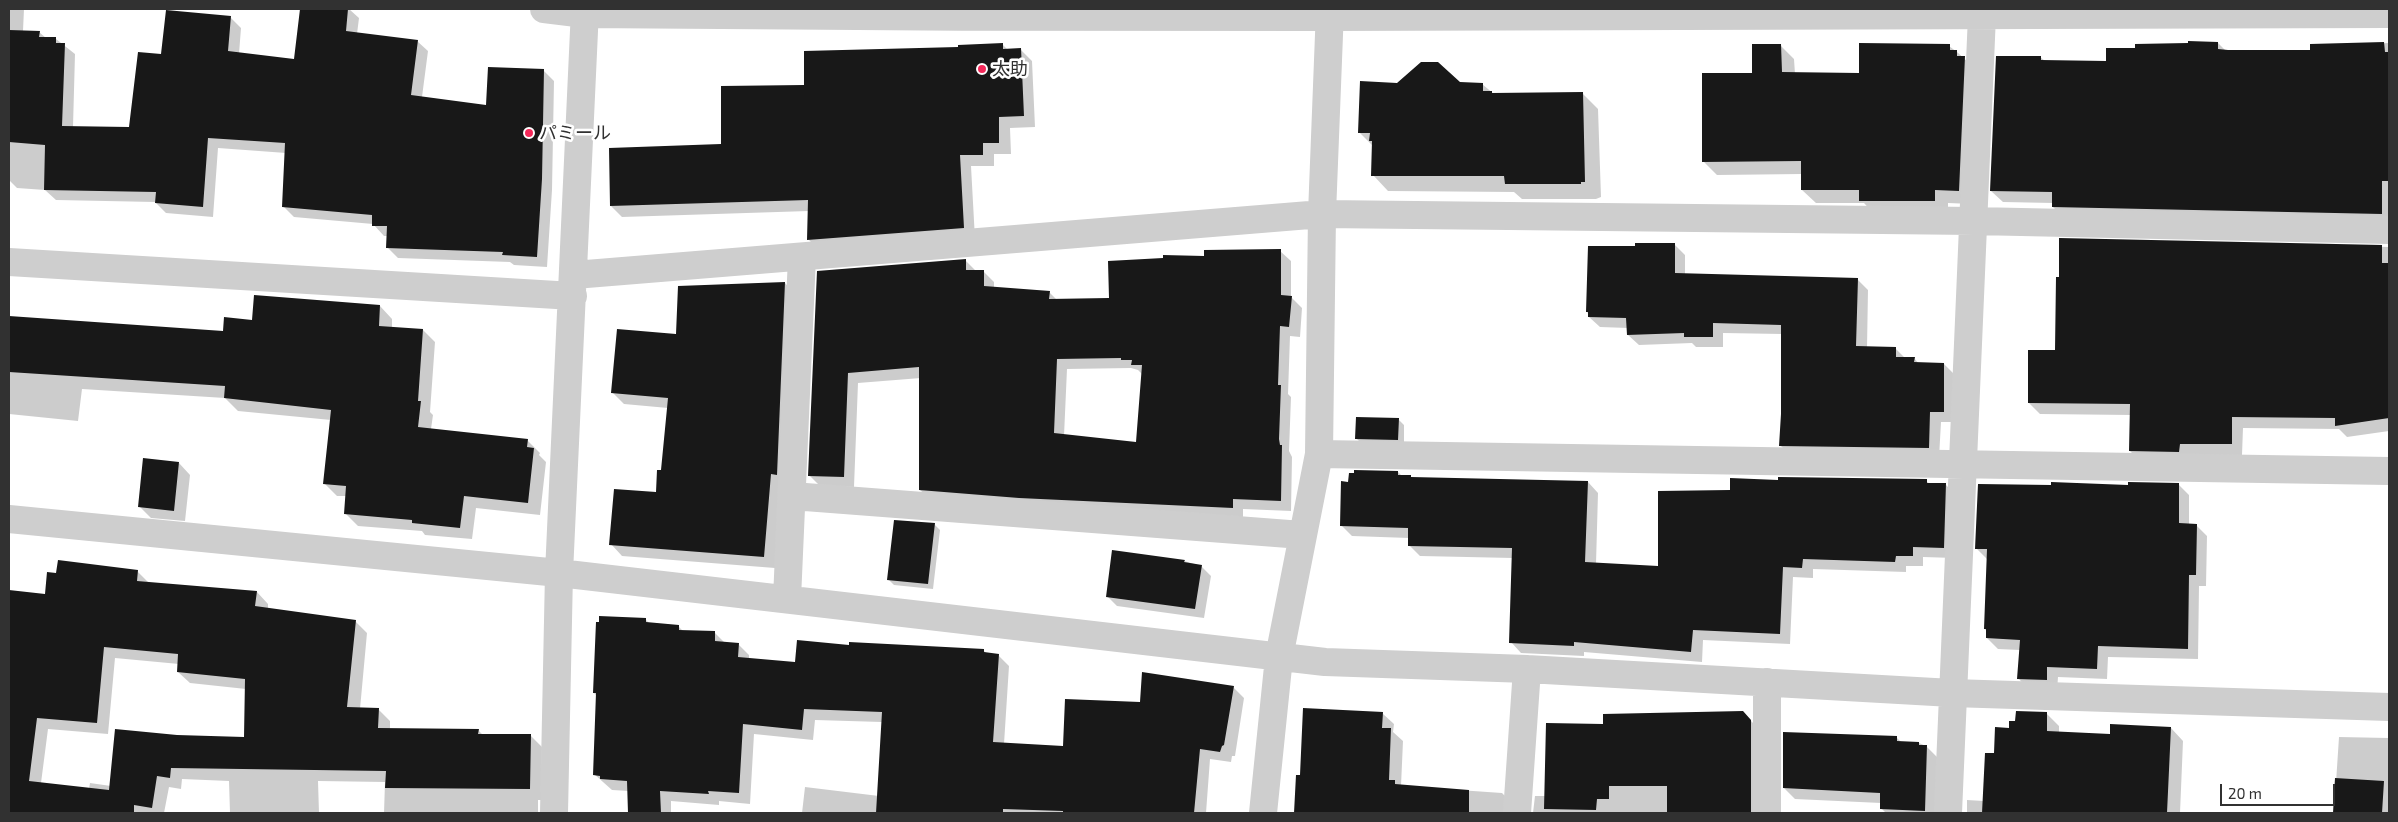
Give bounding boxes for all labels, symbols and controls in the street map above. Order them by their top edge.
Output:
place label: 太助 [992,58,1028,80]
marker: 太助 [976,63,988,75]
place label: パミール [539,122,611,144]
marker: パミール [523,127,535,139]
scale bar [2223,774,2338,806]
text: 20 m [2228,784,2262,802]

